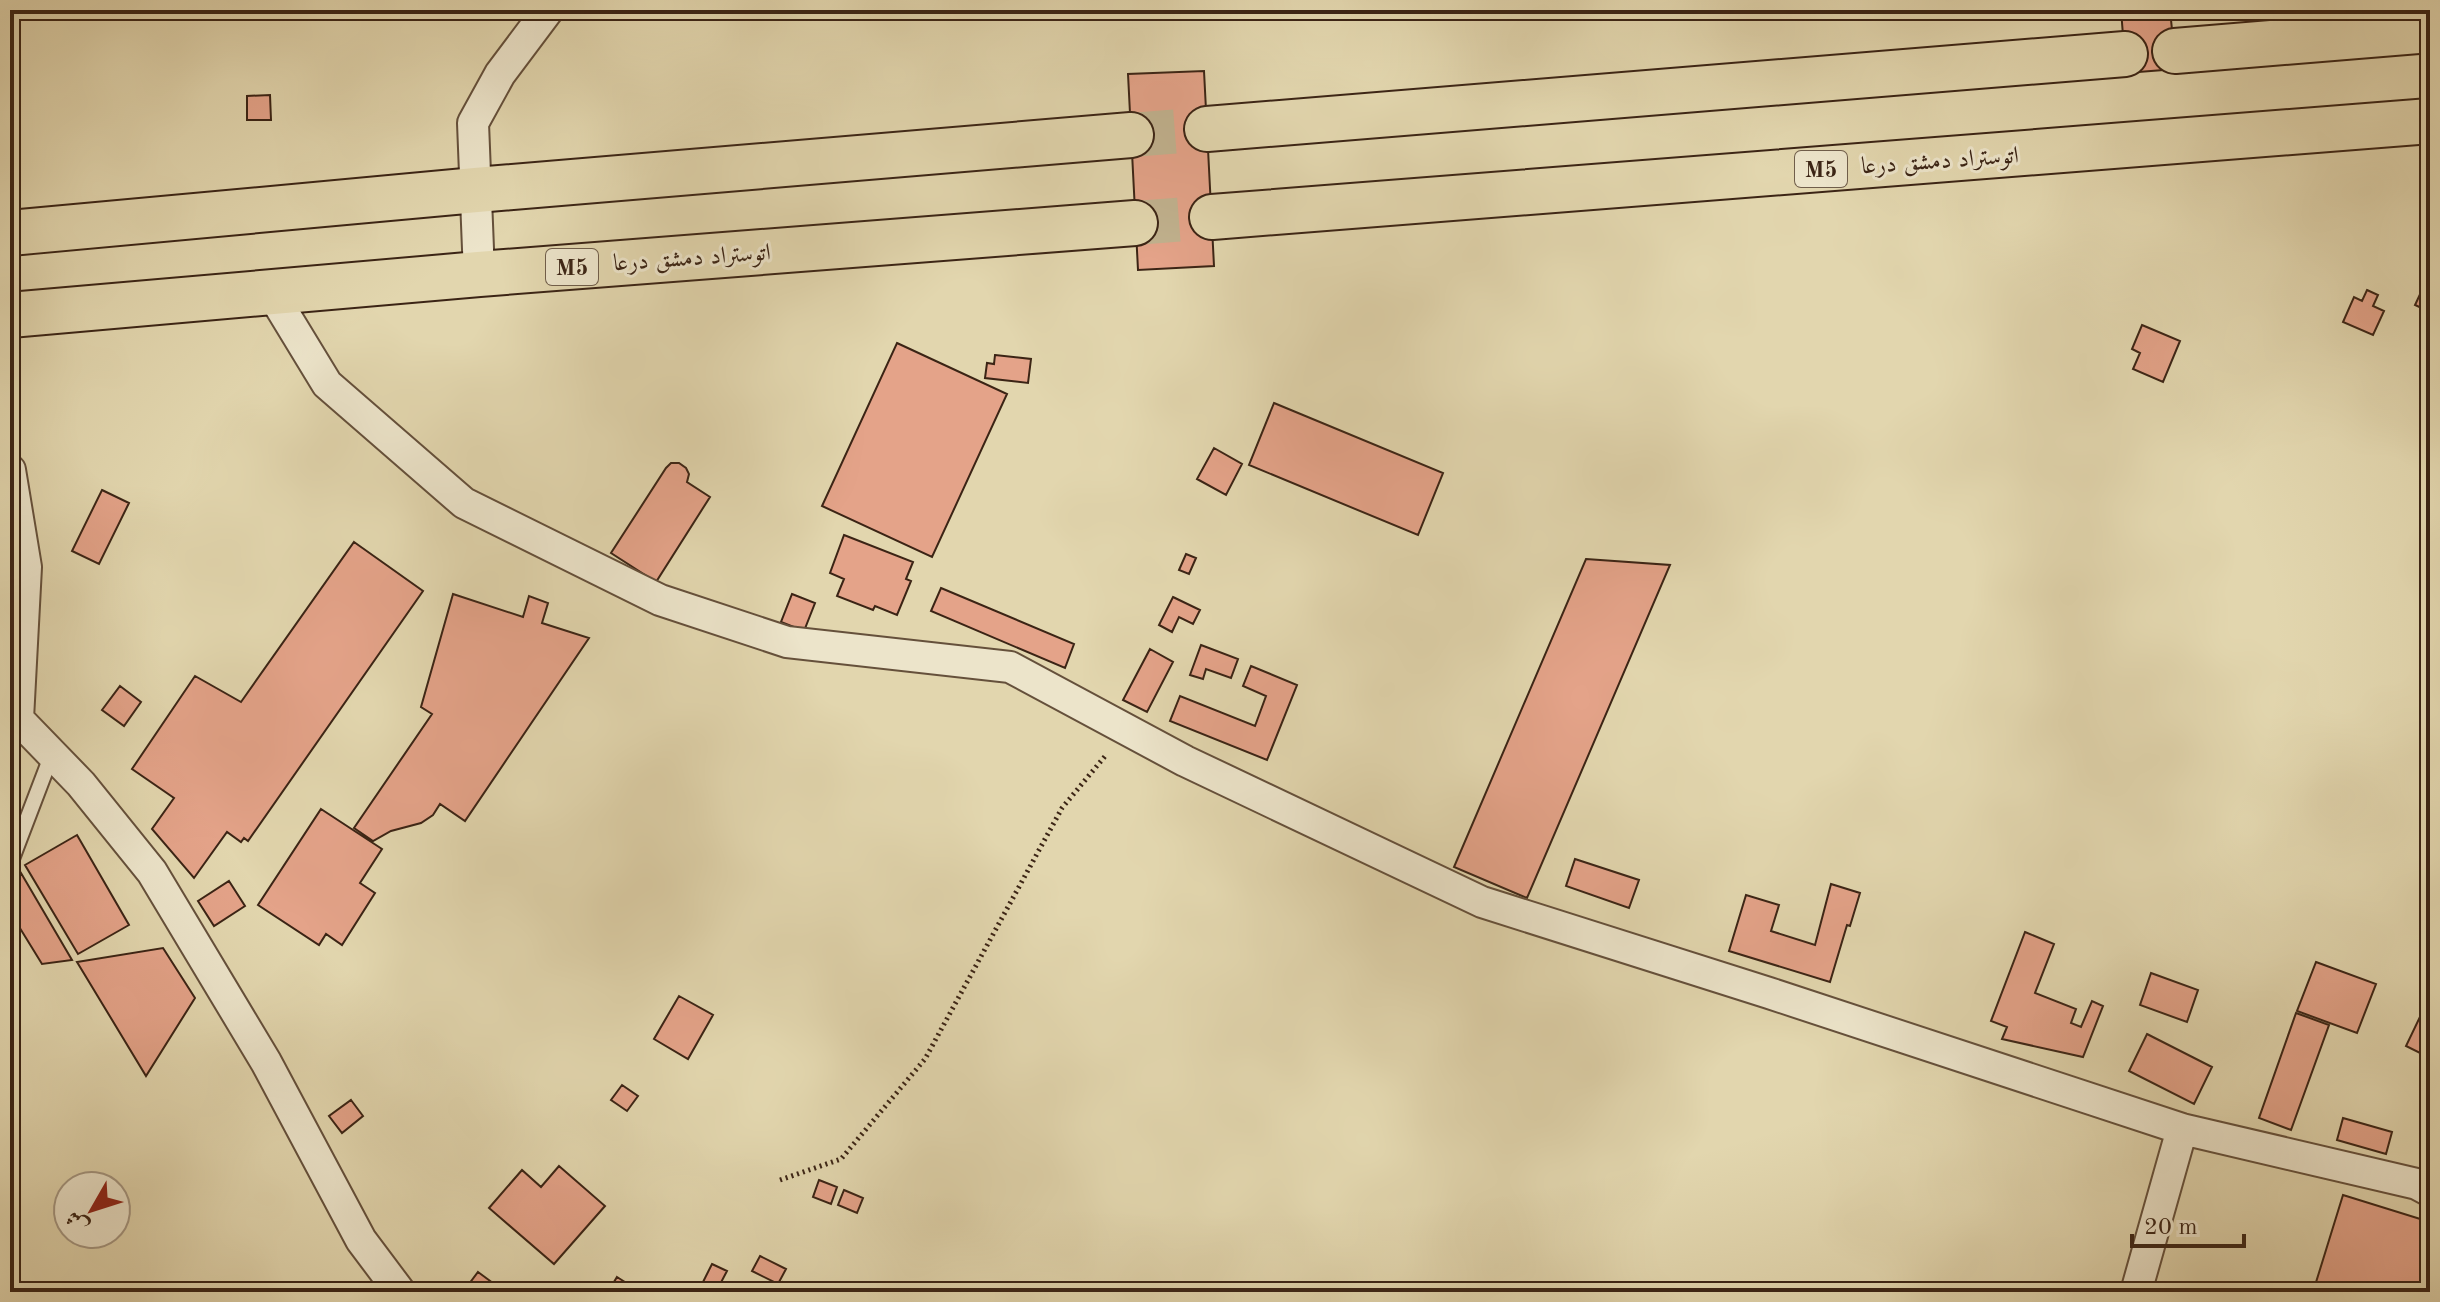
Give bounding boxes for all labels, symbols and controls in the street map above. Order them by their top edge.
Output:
street label: اتوستراد دمشق درعا [1861,145,2020,180]
road number: M5 [1795,151,1847,187]
street label: اتوستراد دمشق درعا [613,242,772,277]
road number: M5 [546,249,598,285]
north arrow [52,1170,132,1250]
scale bar [2132,1198,2244,1248]
text: ش [63,1206,93,1237]
text: 20 m [2144,1216,2198,1240]

